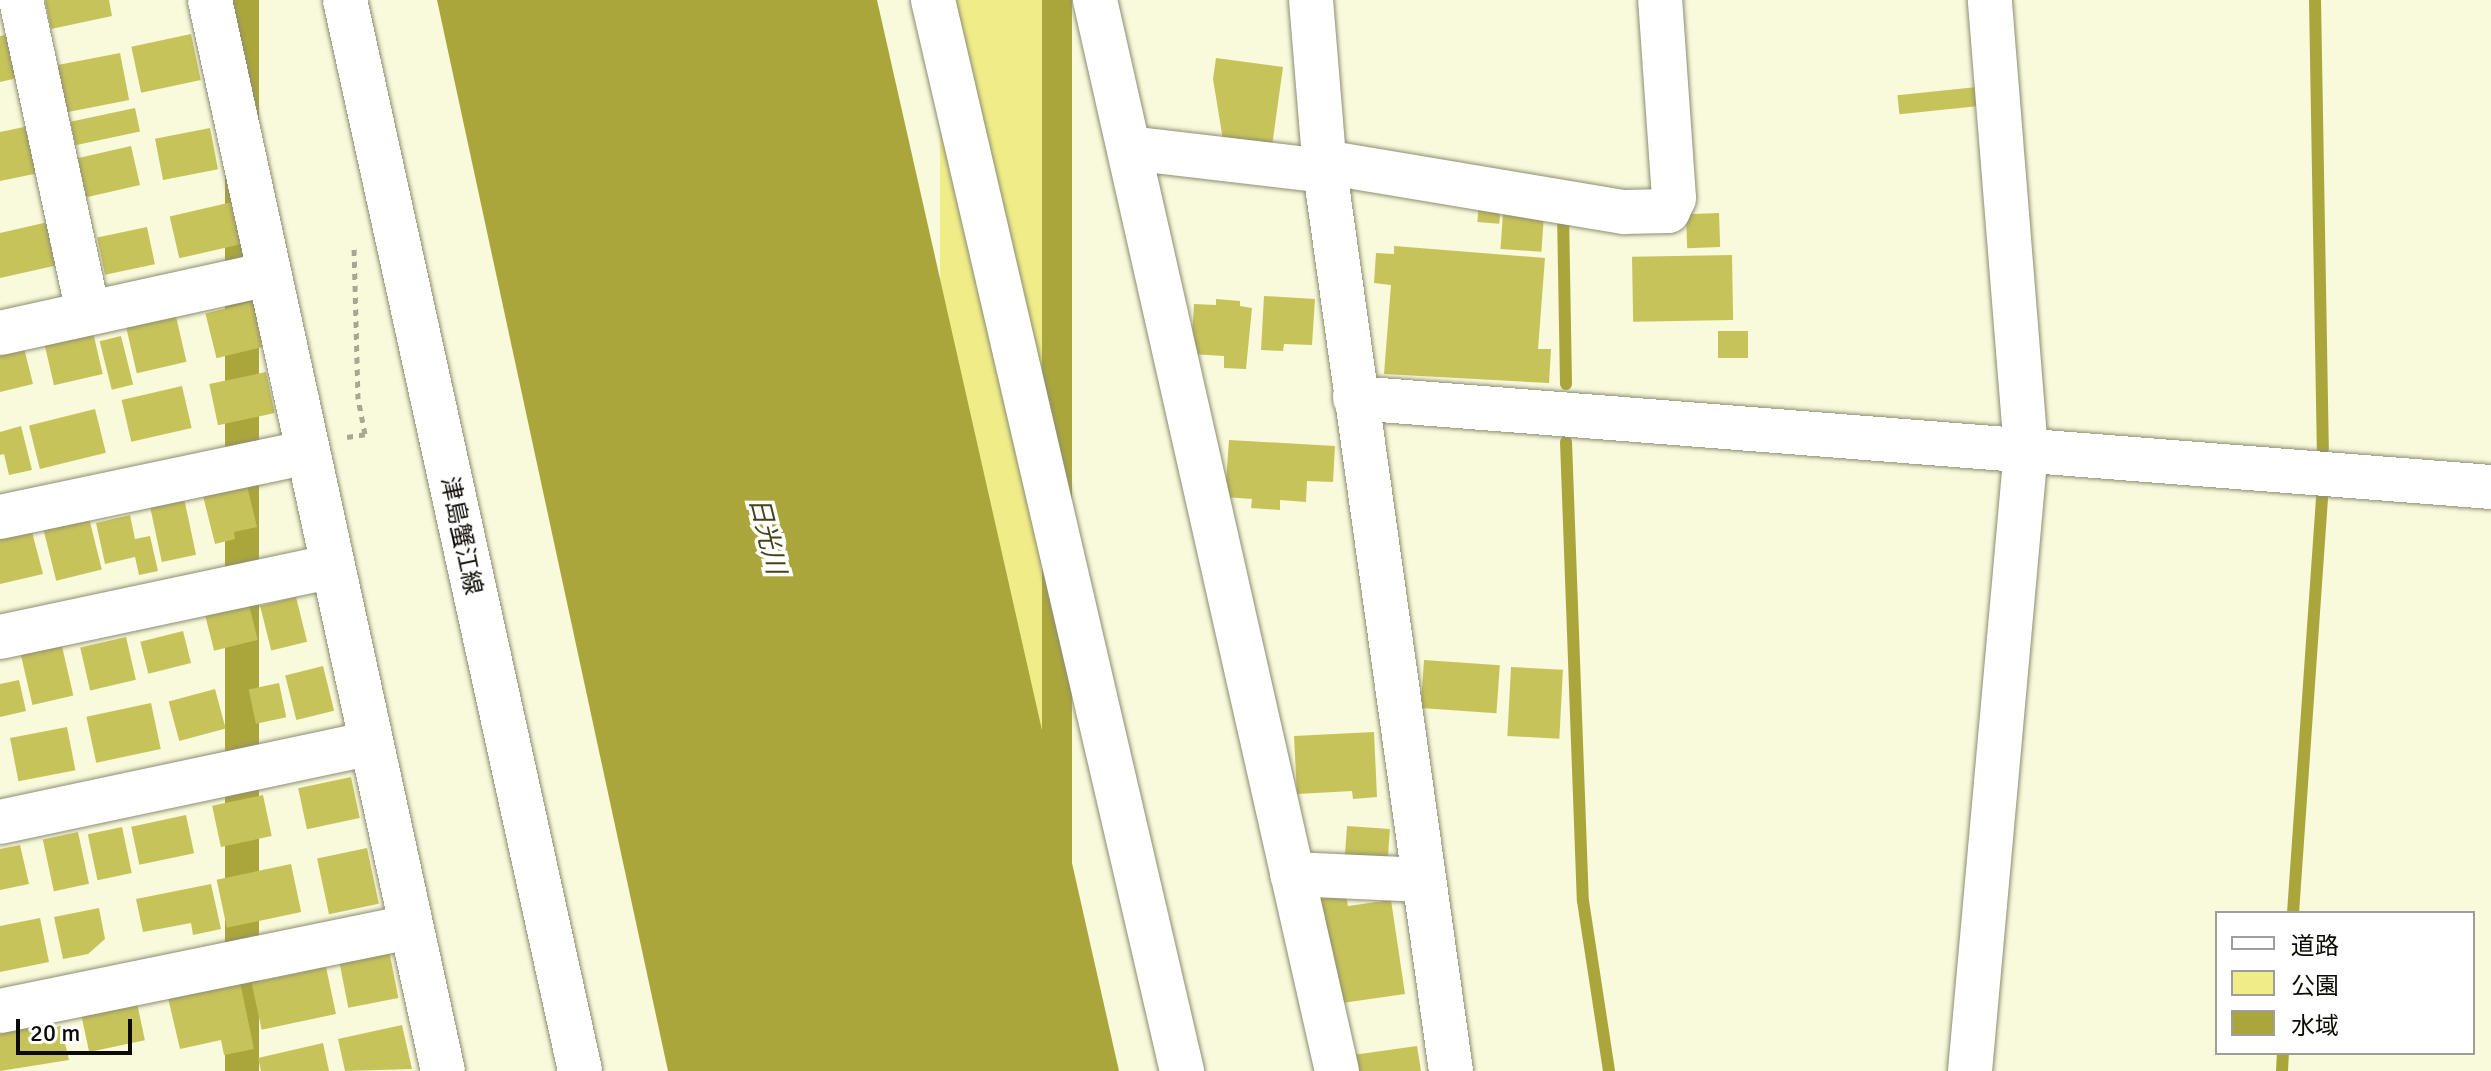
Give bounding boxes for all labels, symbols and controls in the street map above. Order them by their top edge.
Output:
street label: 津島蟹江線 [434,474,488,598]
water label: 日光川 [741,494,791,578]
legend [2215,911,2475,1055]
text: 道路 [2291,931,2339,961]
text: 公園 [2291,971,2339,1001]
scale bar [20,1003,136,1053]
text: 水域 [2291,1011,2339,1041]
text: 20 m [30,1018,80,1048]

